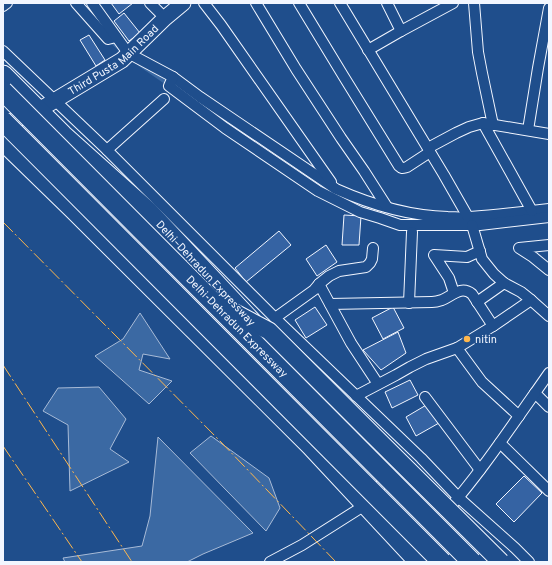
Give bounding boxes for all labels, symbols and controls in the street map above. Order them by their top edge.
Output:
street label: Third Pusta Main Road [66,22,162,99]
street label: Delhi–Dehradun Expressway [153,218,258,330]
street label: Delhi-Dehradun Expressway [183,273,290,381]
place label: nitin [475,333,497,347]
marker: nitin [462,334,472,344]

